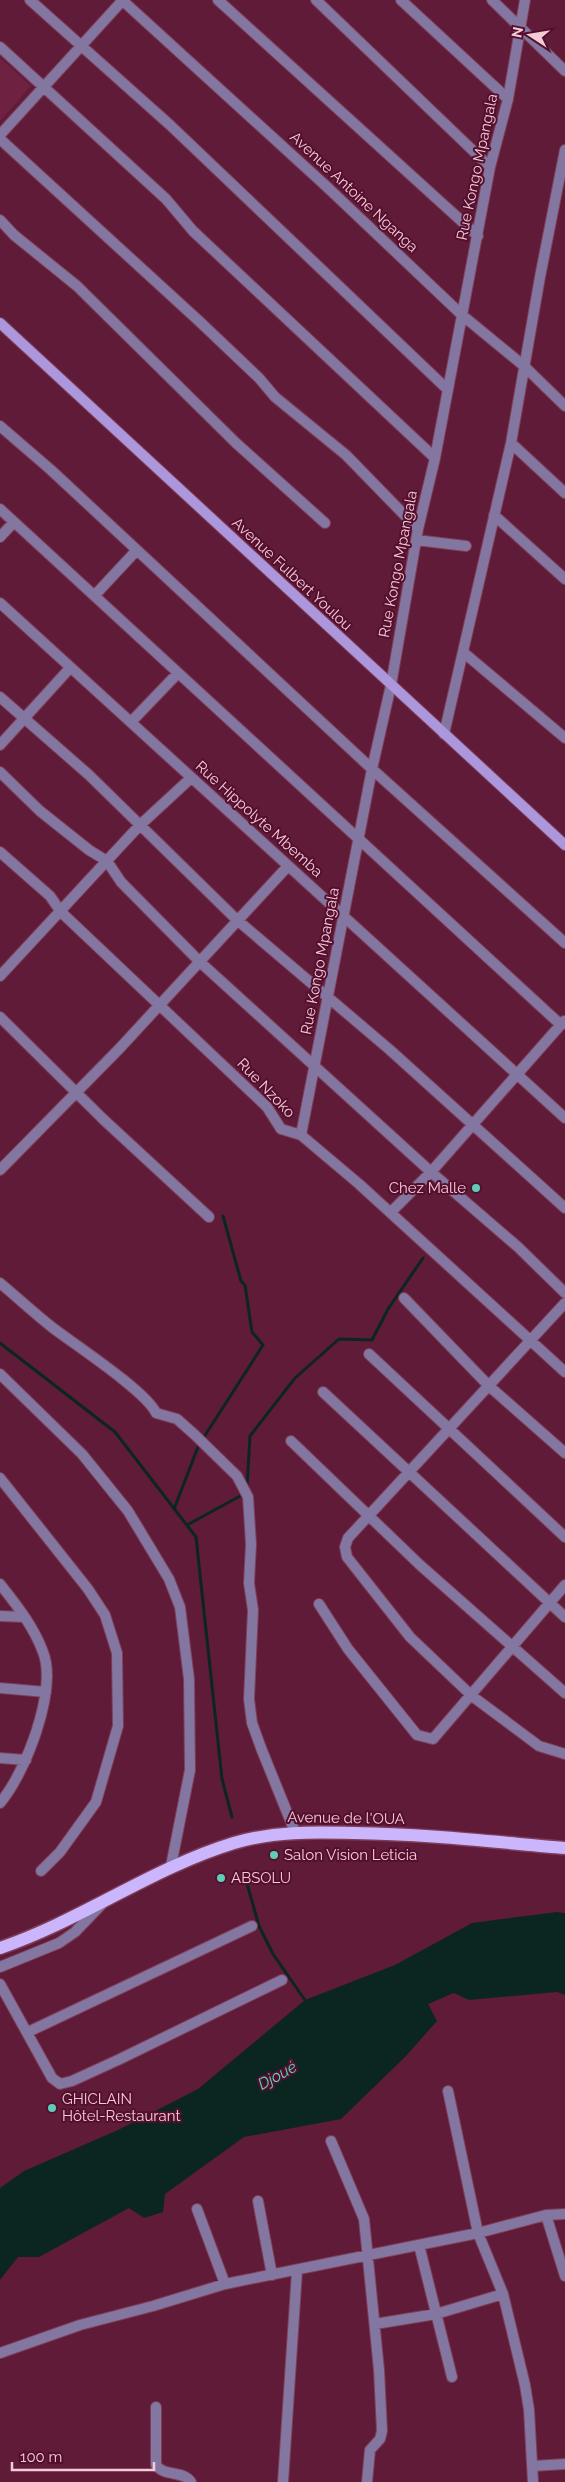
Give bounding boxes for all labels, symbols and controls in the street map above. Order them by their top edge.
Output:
north arrow [505,10,555,60]
text: N [508,25,526,39]
street label: Rue Kongo Mpangala [453,92,501,242]
street label: Avenue Antoine Nganga [286,128,422,256]
street label: Rue Kongo Mpangala [375,489,421,639]
street label: Avenue Fulbert Youlou [228,514,356,634]
street label: Rue Hippolyte Mbemba [192,757,326,881]
street label: Rue Kongo Mpangala [297,886,343,1036]
street label: Rue Nzoko [233,1055,299,1121]
place label: Chez Malle [389,1179,466,1197]
marker: Chez Malle [470,1182,482,1194]
street label: Avenue de l'OUA [287,1808,405,1828]
place label: Salon Vision Leticia [284,1846,417,1864]
marker: Salon Vision Leticia [268,1849,280,1861]
place label: ABSOLU [231,1869,291,1887]
marker: ABSOLU [215,1872,227,1884]
water label: Djoué [255,2057,300,2094]
place label: GHICLAIN Hôtel-Restaurant [62,2090,180,2125]
marker: GHICLAIN Hôtel-Restaurant [46,2102,58,2114]
scale bar [12,2440,155,2472]
text: 100 m [20,2448,62,2466]

